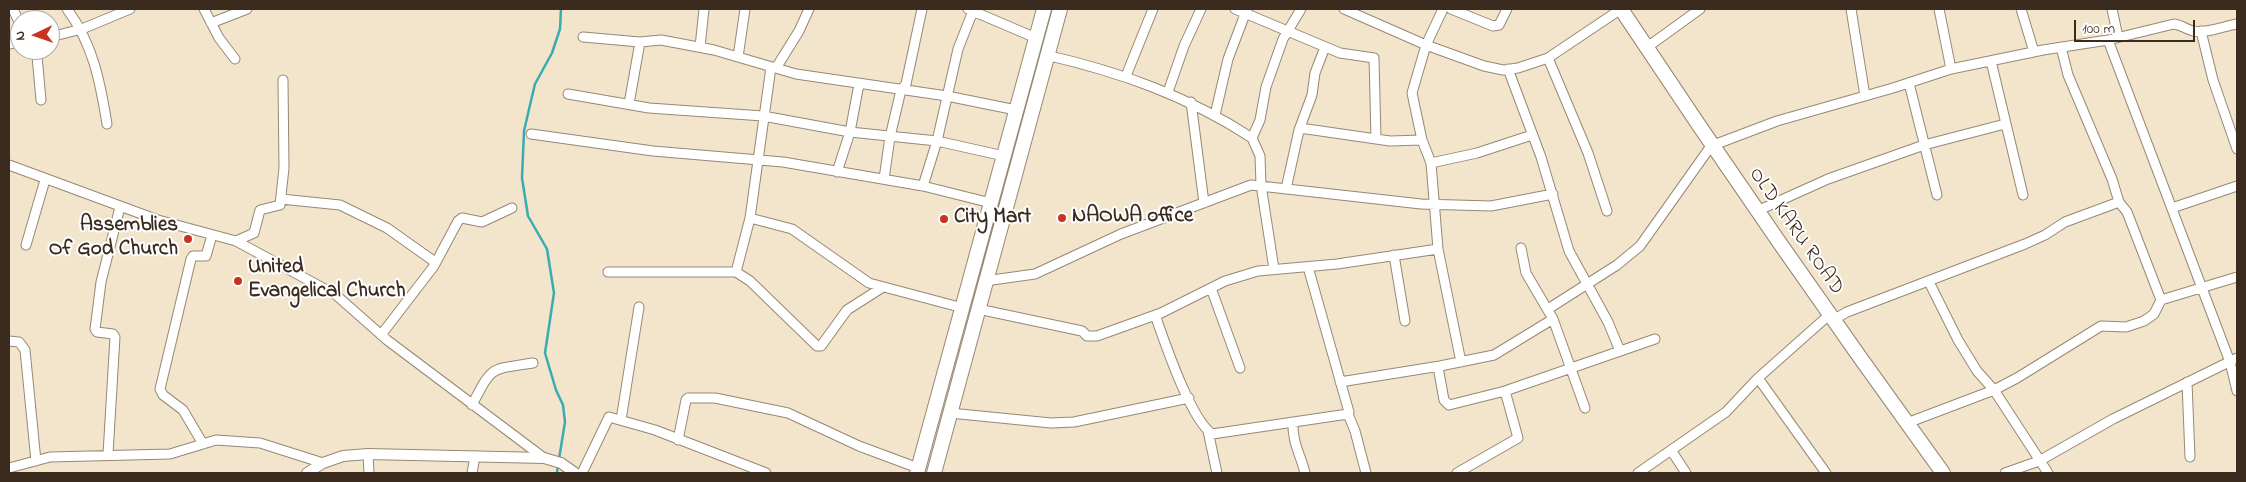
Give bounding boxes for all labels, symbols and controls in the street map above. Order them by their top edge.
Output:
north arrow [10,10,60,60]
scale bar [2076,10,2197,42]
text: 100 m [2082,18,2115,40]
text: N [10,30,31,41]
street label: OLD KARU ROAD [1742,164,1848,300]
place label: NAOWA office [1072,205,1193,231]
place label: City Mart [954,206,1031,232]
marker: NAOWA office [1056,212,1068,224]
marker: City Mart [938,213,950,225]
place label: Assemblies Of God Church [49,214,178,264]
marker: Assemblies Of God Church [182,233,194,245]
place label: United Evangelical Church [248,256,405,306]
marker: United Evangelical Church [232,275,244,287]

